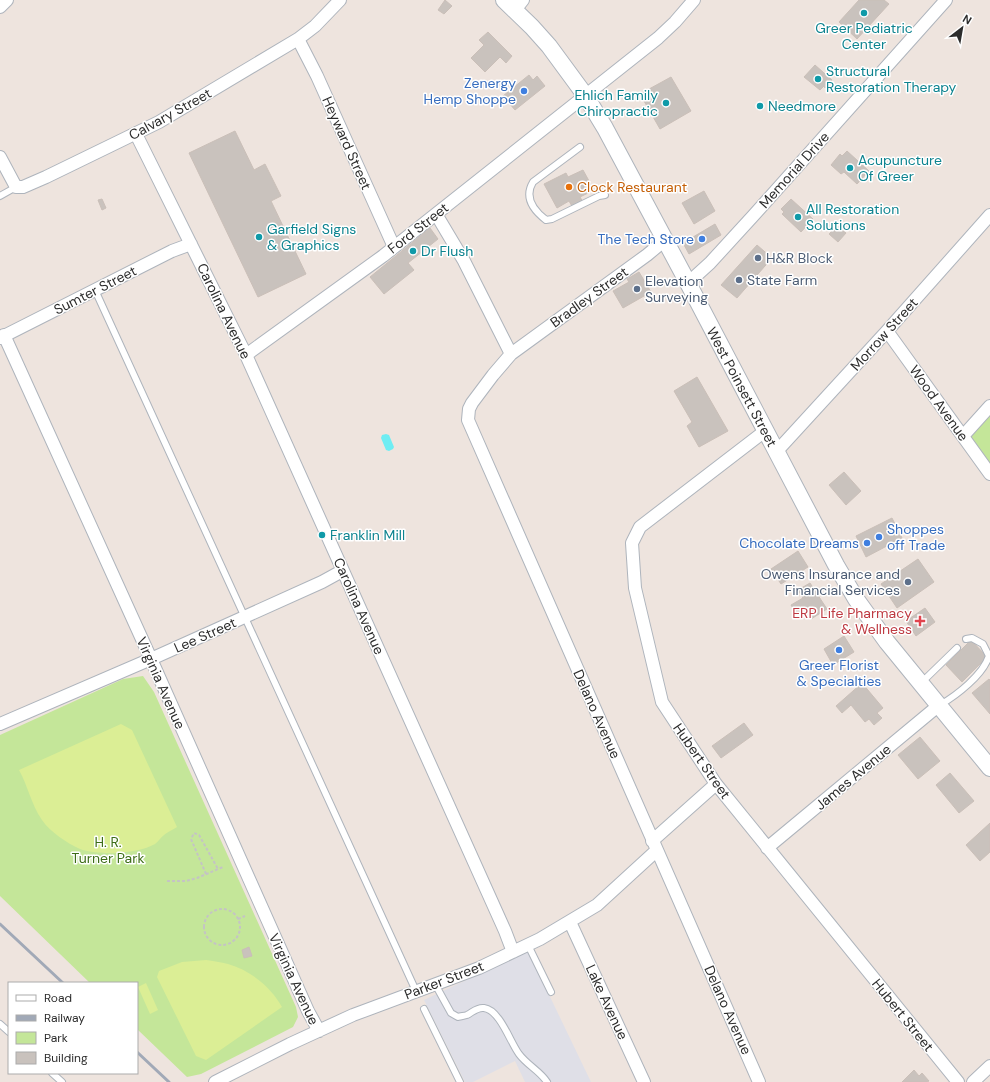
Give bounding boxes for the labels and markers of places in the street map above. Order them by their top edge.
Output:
marker: Greer Pediatric Center [859,8,869,18]
place label: Greer Pediatric Center [815,19,913,53]
place label: Structural Restoration Therapy [826,62,957,96]
place label: Zenergy Hemp Shoppe [424,74,516,108]
marker: Structural Restoration Therapy [813,74,823,84]
marker: Zenergy Hemp Shoppe [519,86,529,96]
place label: Ehlich Family Chiropractic [574,86,658,120]
place label: Needmore [768,97,836,115]
marker: Ehlich Family Chiropractic [661,98,671,108]
marker: Needmore [755,101,765,111]
place label: Acupuncture Of Greer [858,151,942,185]
marker: Acupuncture Of Greer [845,163,855,173]
place label: Clock Restaurant [577,178,687,196]
marker: Clock Restaurant [564,182,574,192]
place label: All Restoration Solutions [806,200,899,234]
marker: All Restoration Solutions [793,212,803,222]
place label: Garfield Signs & Graphics [267,220,356,254]
place label: The Tech Store [598,230,694,248]
marker: Garfield Signs & Graphics [254,232,264,242]
marker: The Tech Store [697,234,707,244]
place label: Dr Flush [421,242,473,260]
marker: Dr Flush [408,246,418,256]
place label: H&R Block [766,249,833,267]
marker: H&R Block [753,253,763,263]
place label: State Farm [747,271,817,289]
place label: Elevation Surveying [645,272,708,306]
marker: State Farm [734,275,744,285]
marker: Elevation Surveying [632,284,642,294]
place label: Shoppes off Trade [887,520,945,554]
place label: Franklin Mill [330,526,405,544]
marker: Franklin Mill [317,530,327,540]
marker: Shoppes off Trade [874,532,884,542]
place label: Chocolate Dreams [739,534,859,552]
marker: Chocolate Dreams [862,538,872,548]
place label: Owens Insurance and Financial Services [761,565,900,599]
marker: Owens Insurance and Financial Services [903,577,913,587]
place label: ERP Life Pharmacy & Wellness [792,604,912,638]
marker: ERP Life Pharmacy & Wellness [915,616,925,626]
marker: Greer Florist & Specialties [834,645,844,655]
place label: Greer Florist & Specialties [797,656,881,690]

